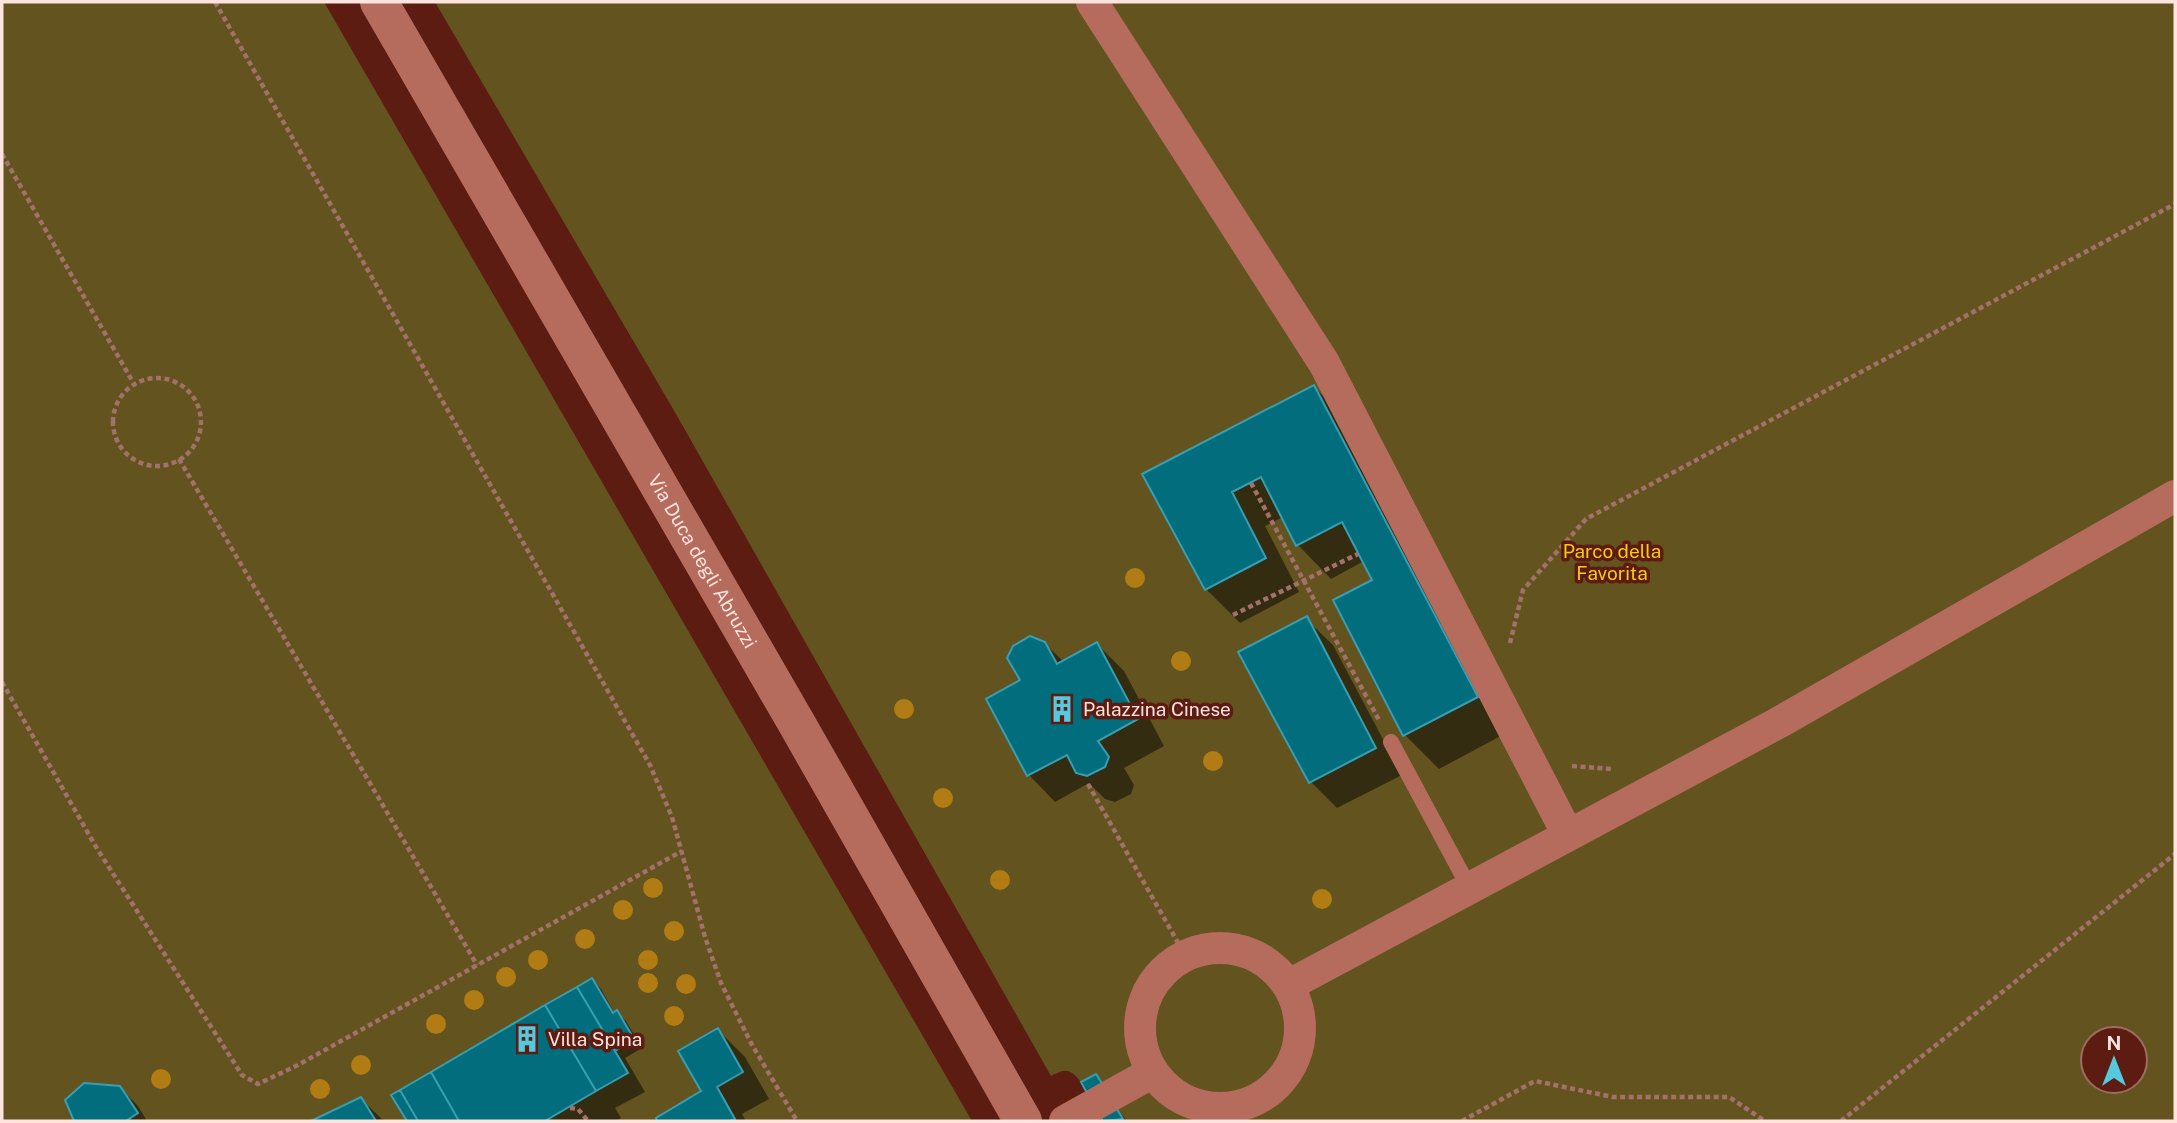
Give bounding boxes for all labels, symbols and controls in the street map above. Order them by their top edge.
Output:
street label: Via Duca degli Abruzzi [644,470,762,652]
park label: Parco della Favorita [1563,540,1661,584]
building icon: Palazzina Cinese [1047,694,1077,724]
place label: Palazzina Cinese [1083,698,1231,720]
building icon: Villa Spina [512,1024,542,1054]
north arrow [2079,1025,2149,1095]
place label: Villa Spina [548,1028,642,1050]
text: N [2107,1032,2121,1054]

